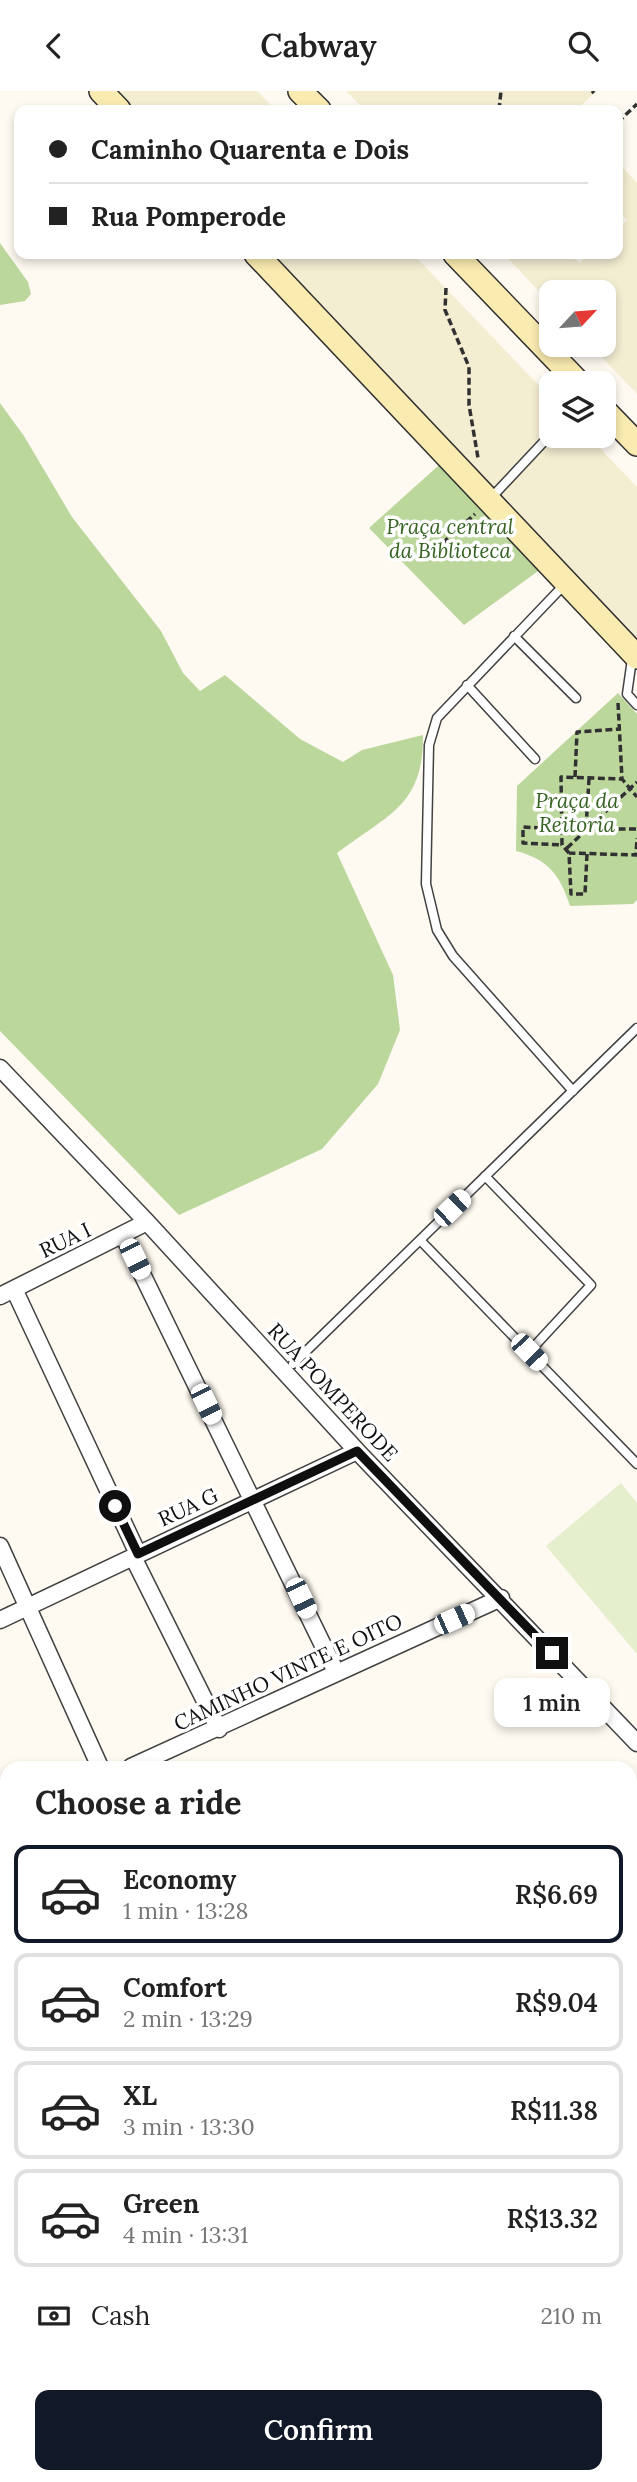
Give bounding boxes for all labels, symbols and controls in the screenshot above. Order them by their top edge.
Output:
text: Cabway [260,25,377,66]
icon: back [35,27,73,65]
icon: search [564,27,602,65]
text: Caminho Quarenta e Dois [91,133,409,166]
text: Rua Pomperode [91,200,286,233]
north arrow [539,280,616,357]
map controls [539,280,616,448]
button: layers [539,371,616,448]
park label: Praça central da Biblioteca [386,513,514,564]
park label: Praça da Reitoria [535,787,619,838]
car [430,1186,475,1230]
street label: RUA I [35,1216,95,1264]
car [117,1236,154,1282]
street label: RUA POMPERODE [262,1317,404,1467]
car [507,1330,552,1374]
car [188,1381,225,1427]
street label: RUA G [154,1481,222,1533]
route start [99,1490,131,1522]
car [283,1575,320,1621]
car [431,1601,478,1637]
street label: CAMINHO VINTE E OITO [169,1607,407,1737]
route end [536,1637,568,1669]
callout: 1 min [494,1677,610,1727]
text: 1 min [523,1688,581,1717]
text: Choose a ride [35,1782,242,1823]
icon: car [39,1863,102,1926]
text: Economy [123,1863,236,1896]
text: R$6.69 [515,1878,598,1911]
text: 1 min · 13:28 [123,1896,248,1925]
icon: car [39,1971,102,2034]
text: Comfort [123,1971,227,2004]
text: R$9.04 [515,1986,598,2019]
text: 2 min · 13:29 [123,2004,253,2033]
icon: car [39,2079,102,2142]
text: XL [123,2079,157,2112]
text: R$11.38 [510,2094,598,2127]
text: 3 min · 13:30 [123,2112,255,2141]
icon: car [39,2187,102,2250]
text: Green [123,2187,199,2220]
text: R$13.32 [507,2202,598,2235]
text: 4 min · 13:31 [123,2220,248,2249]
icon: cash [35,2297,73,2335]
text: Cash [91,2299,150,2332]
text: 210 m [540,2301,602,2330]
button: Confirm [35,2390,602,2470]

